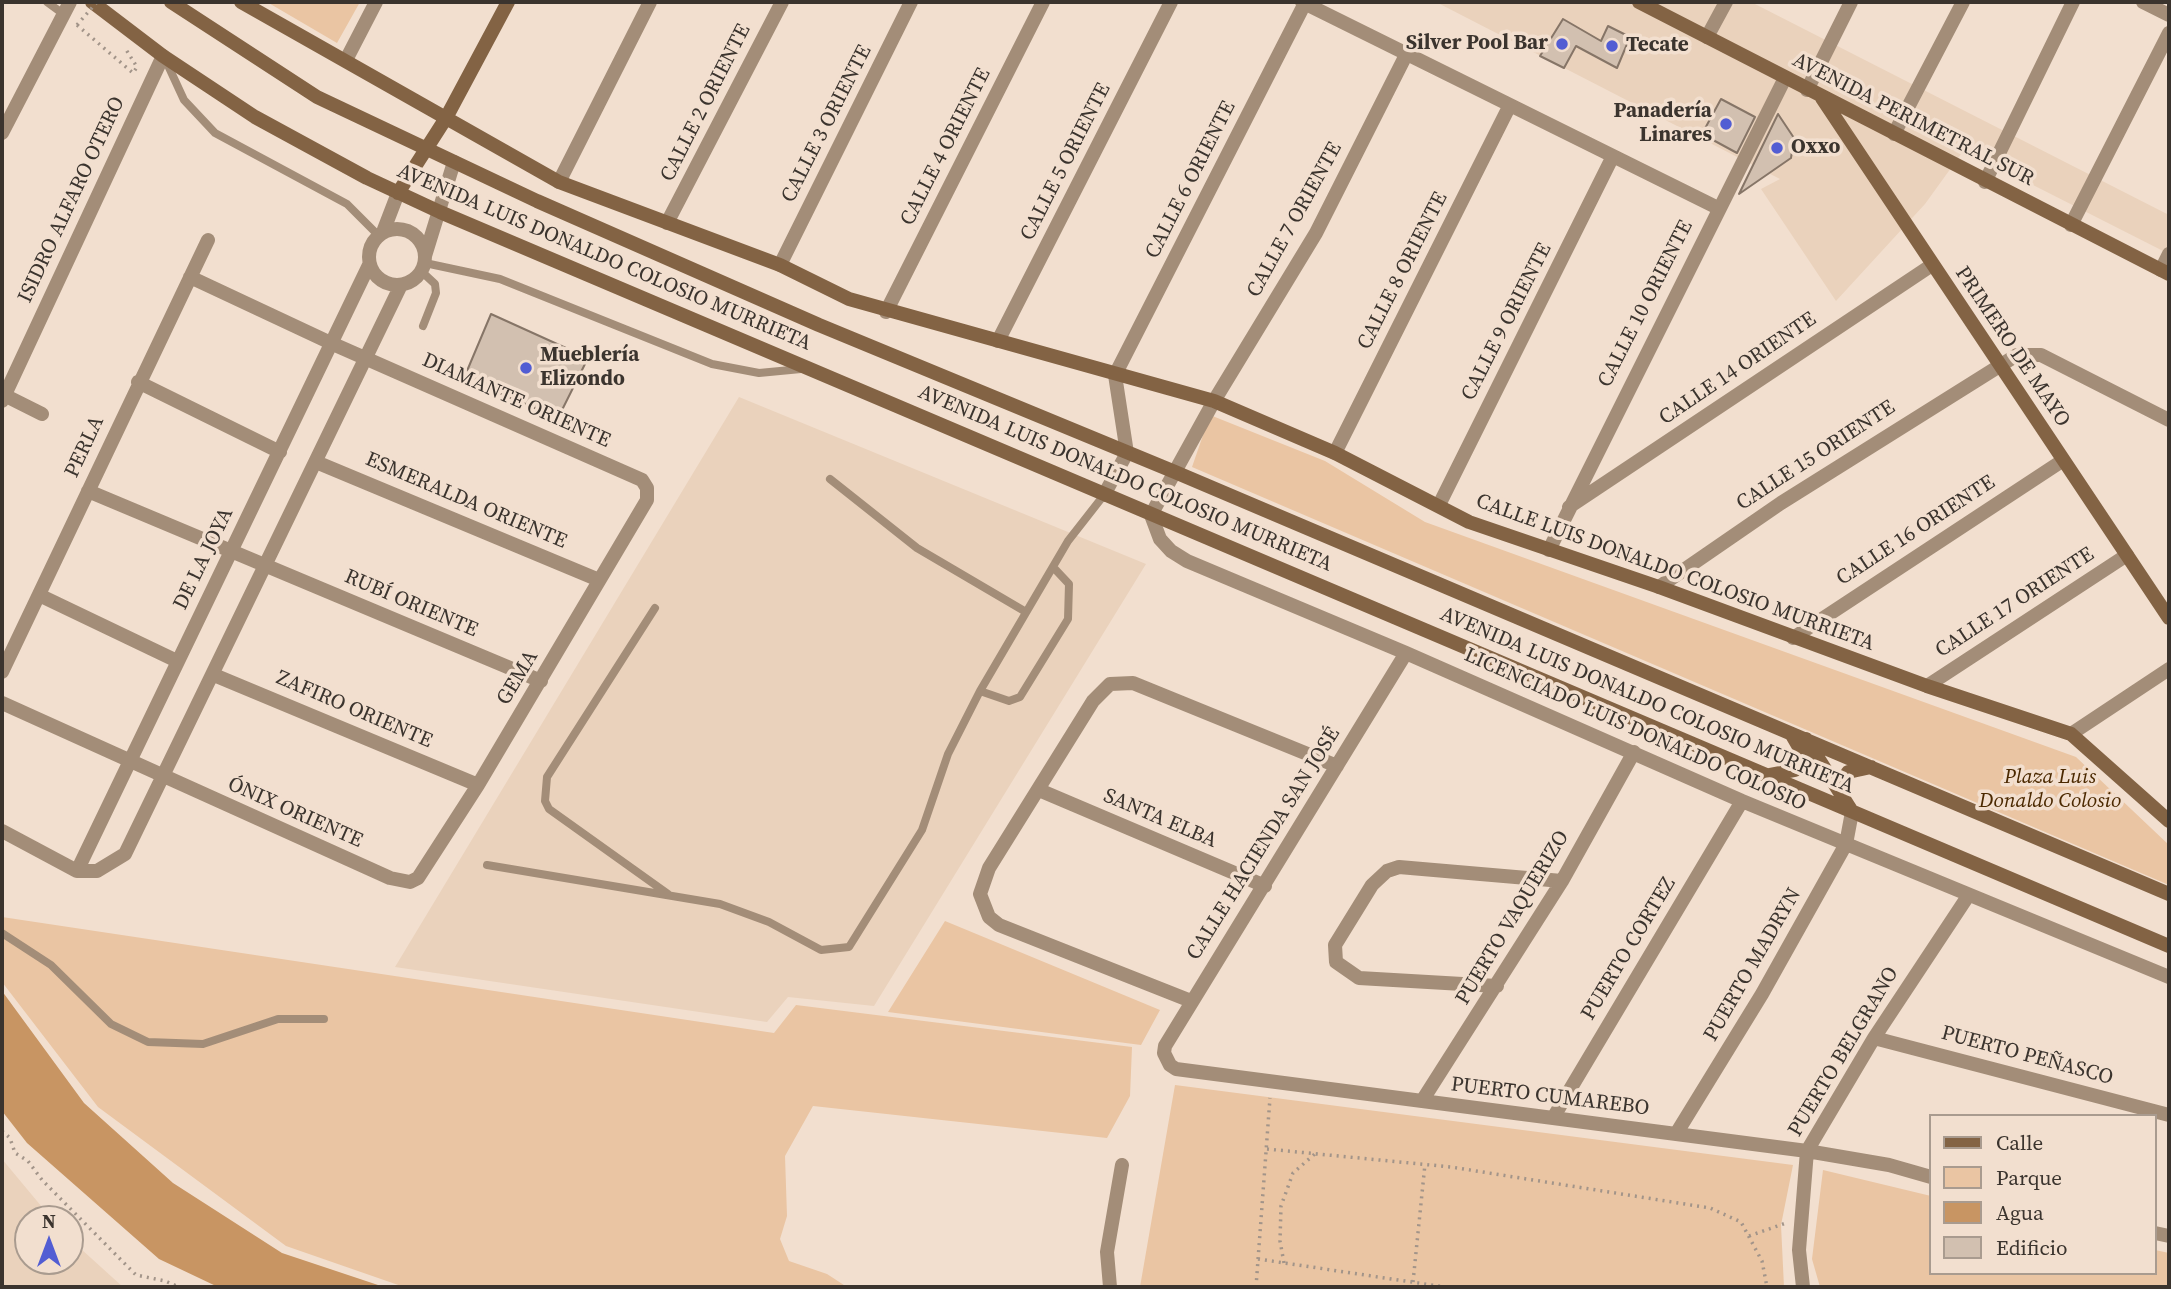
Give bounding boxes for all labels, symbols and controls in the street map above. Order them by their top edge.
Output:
street label: CALLE 2 ORIENTE [655,20,757,186]
place label: Silver Pool Bar [1406,31,1548,57]
place label: Tecate [1626,33,1689,59]
marker: Silver Pool Bar [1554,36,1570,52]
marker: Tecate [1604,38,1620,54]
street label: CALLE 3 ORIENTE [776,41,878,207]
street label: AVENIDA PERIMETRAL SUR [1788,48,2038,192]
street label: CALLE 4 ORIENTE [895,64,997,230]
street label: CALLE 5 ORIENTE [1015,79,1117,245]
street label: ISIDRO ALFARO OTERO [13,93,131,307]
street label: CALLE 6 ORIENTE [1140,97,1242,263]
place label: Panadería Linares [1613,99,1712,149]
marker: Panadería Linares [1718,116,1734,132]
place label: Oxxo [1791,135,1840,161]
street label: CALLE 7 ORIENTE [1242,138,1348,302]
marker: Oxxo [1769,140,1785,156]
street label: AVENIDA LUIS DONALDO COLOSIO MURRIETA [393,159,815,357]
street label: CALLE 8 ORIENTE [1352,188,1454,354]
street label: CALLE 10 ORIENTE [1593,216,1699,392]
street label: CALLE 9 ORIENTE [1456,239,1558,405]
street label: PRIMERO DE MAYO [1949,262,2075,432]
street label: CALLE 14 ORIENTE [1655,307,1821,431]
place label: Mueblería Elizondo [540,343,639,393]
street label: DIAMANTE ORIENTE [418,348,614,454]
marker: Mueblería Elizondo [518,360,534,376]
street label: AVENIDA LUIS DONALDO COLOSIO MURRIETA [914,380,1336,578]
street label: CALLE 15 ORIENTE [1732,395,1900,517]
street label: PERLA [60,412,110,482]
street label: ESMERALDA ORIENTE [362,447,570,555]
street label: CALLE 16 ORIENTE [1832,470,2000,592]
street label: CALLE LUIS DONALDO COLOSIO MURRIETA [1472,489,1878,657]
street label: DE LA JOYA [169,504,239,614]
street label: CALLE 17 ORIENTE [1931,542,2099,664]
street label: RUBÍ ORIENTE [340,565,482,643]
street label: AVENIDA LUIS DONALDO COLOSIO MURRIETA [1436,602,1858,800]
street label: LICENCIADO LUIS DONALDO COLOSIO [1460,643,1810,817]
street label: GEMA [492,646,544,710]
street label: ZAFIRO ORIENTE [272,666,436,754]
street label: CALLE HACIENDA SAN JOSÉ [1182,723,1346,965]
park label: Plaza Luis Donaldo Colosio [1979,765,2121,815]
street label: ÓNIX ORIENTE [224,772,366,854]
street label: SANTA ELBA [1099,784,1221,854]
street label: PUERTO VAQUERIZO [1451,826,1575,1010]
street label: PUERTO CORTEZ [1576,873,1682,1025]
street label: PUERTO MADRYN [1699,884,1807,1046]
street label: PUERTO BELGRANO [1783,962,1905,1142]
street label: PUERTO PEÑASCO [1938,1021,2116,1091]
street label: PUERTO CUMAREBO [1449,1072,1651,1122]
legend [1930,1114,2157,1275]
text: Calle [1996,1128,2043,1157]
text: Parque [1996,1163,2062,1192]
text: Agua [1996,1198,2044,1227]
north arrow [14,1205,84,1275]
text: N [42,1208,56,1234]
text: Edificio [1996,1233,2068,1262]

